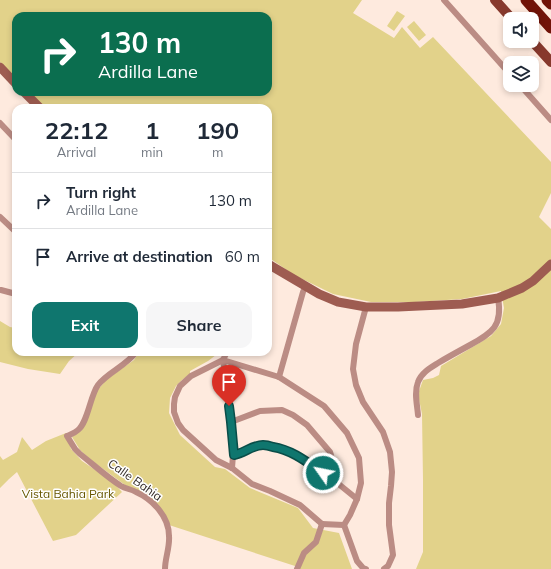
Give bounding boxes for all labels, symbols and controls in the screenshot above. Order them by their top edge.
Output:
map controls [503,12,539,92]
button: sound [503,12,539,48]
text: 130 m [98,25,181,60]
icon: right [32,28,84,80]
button: layers [503,56,539,92]
text: Ardilla Lane [98,60,198,83]
text: 22:12 [45,115,108,145]
text: 1 [145,115,159,145]
text: 190 [196,115,239,145]
text: Arrival [57,144,96,160]
text: min [141,144,163,160]
text: m [212,144,223,160]
text: Turn right [66,183,136,202]
icon: right [32,190,54,212]
text: 130 m [208,191,252,210]
text: Ardilla Lane [66,202,138,218]
icon: arrive [32,246,54,268]
text: Arrive at destination [66,247,213,266]
text: 60 m [225,247,260,266]
button: Exit [32,302,138,348]
button: Share [146,302,252,348]
pin [212,365,246,406]
icon: arrive [218,371,240,393]
position arrow [302,452,344,494]
street label: Calle Bahia [105,455,165,504]
park label: Vista Bahia Park [22,486,115,501]

